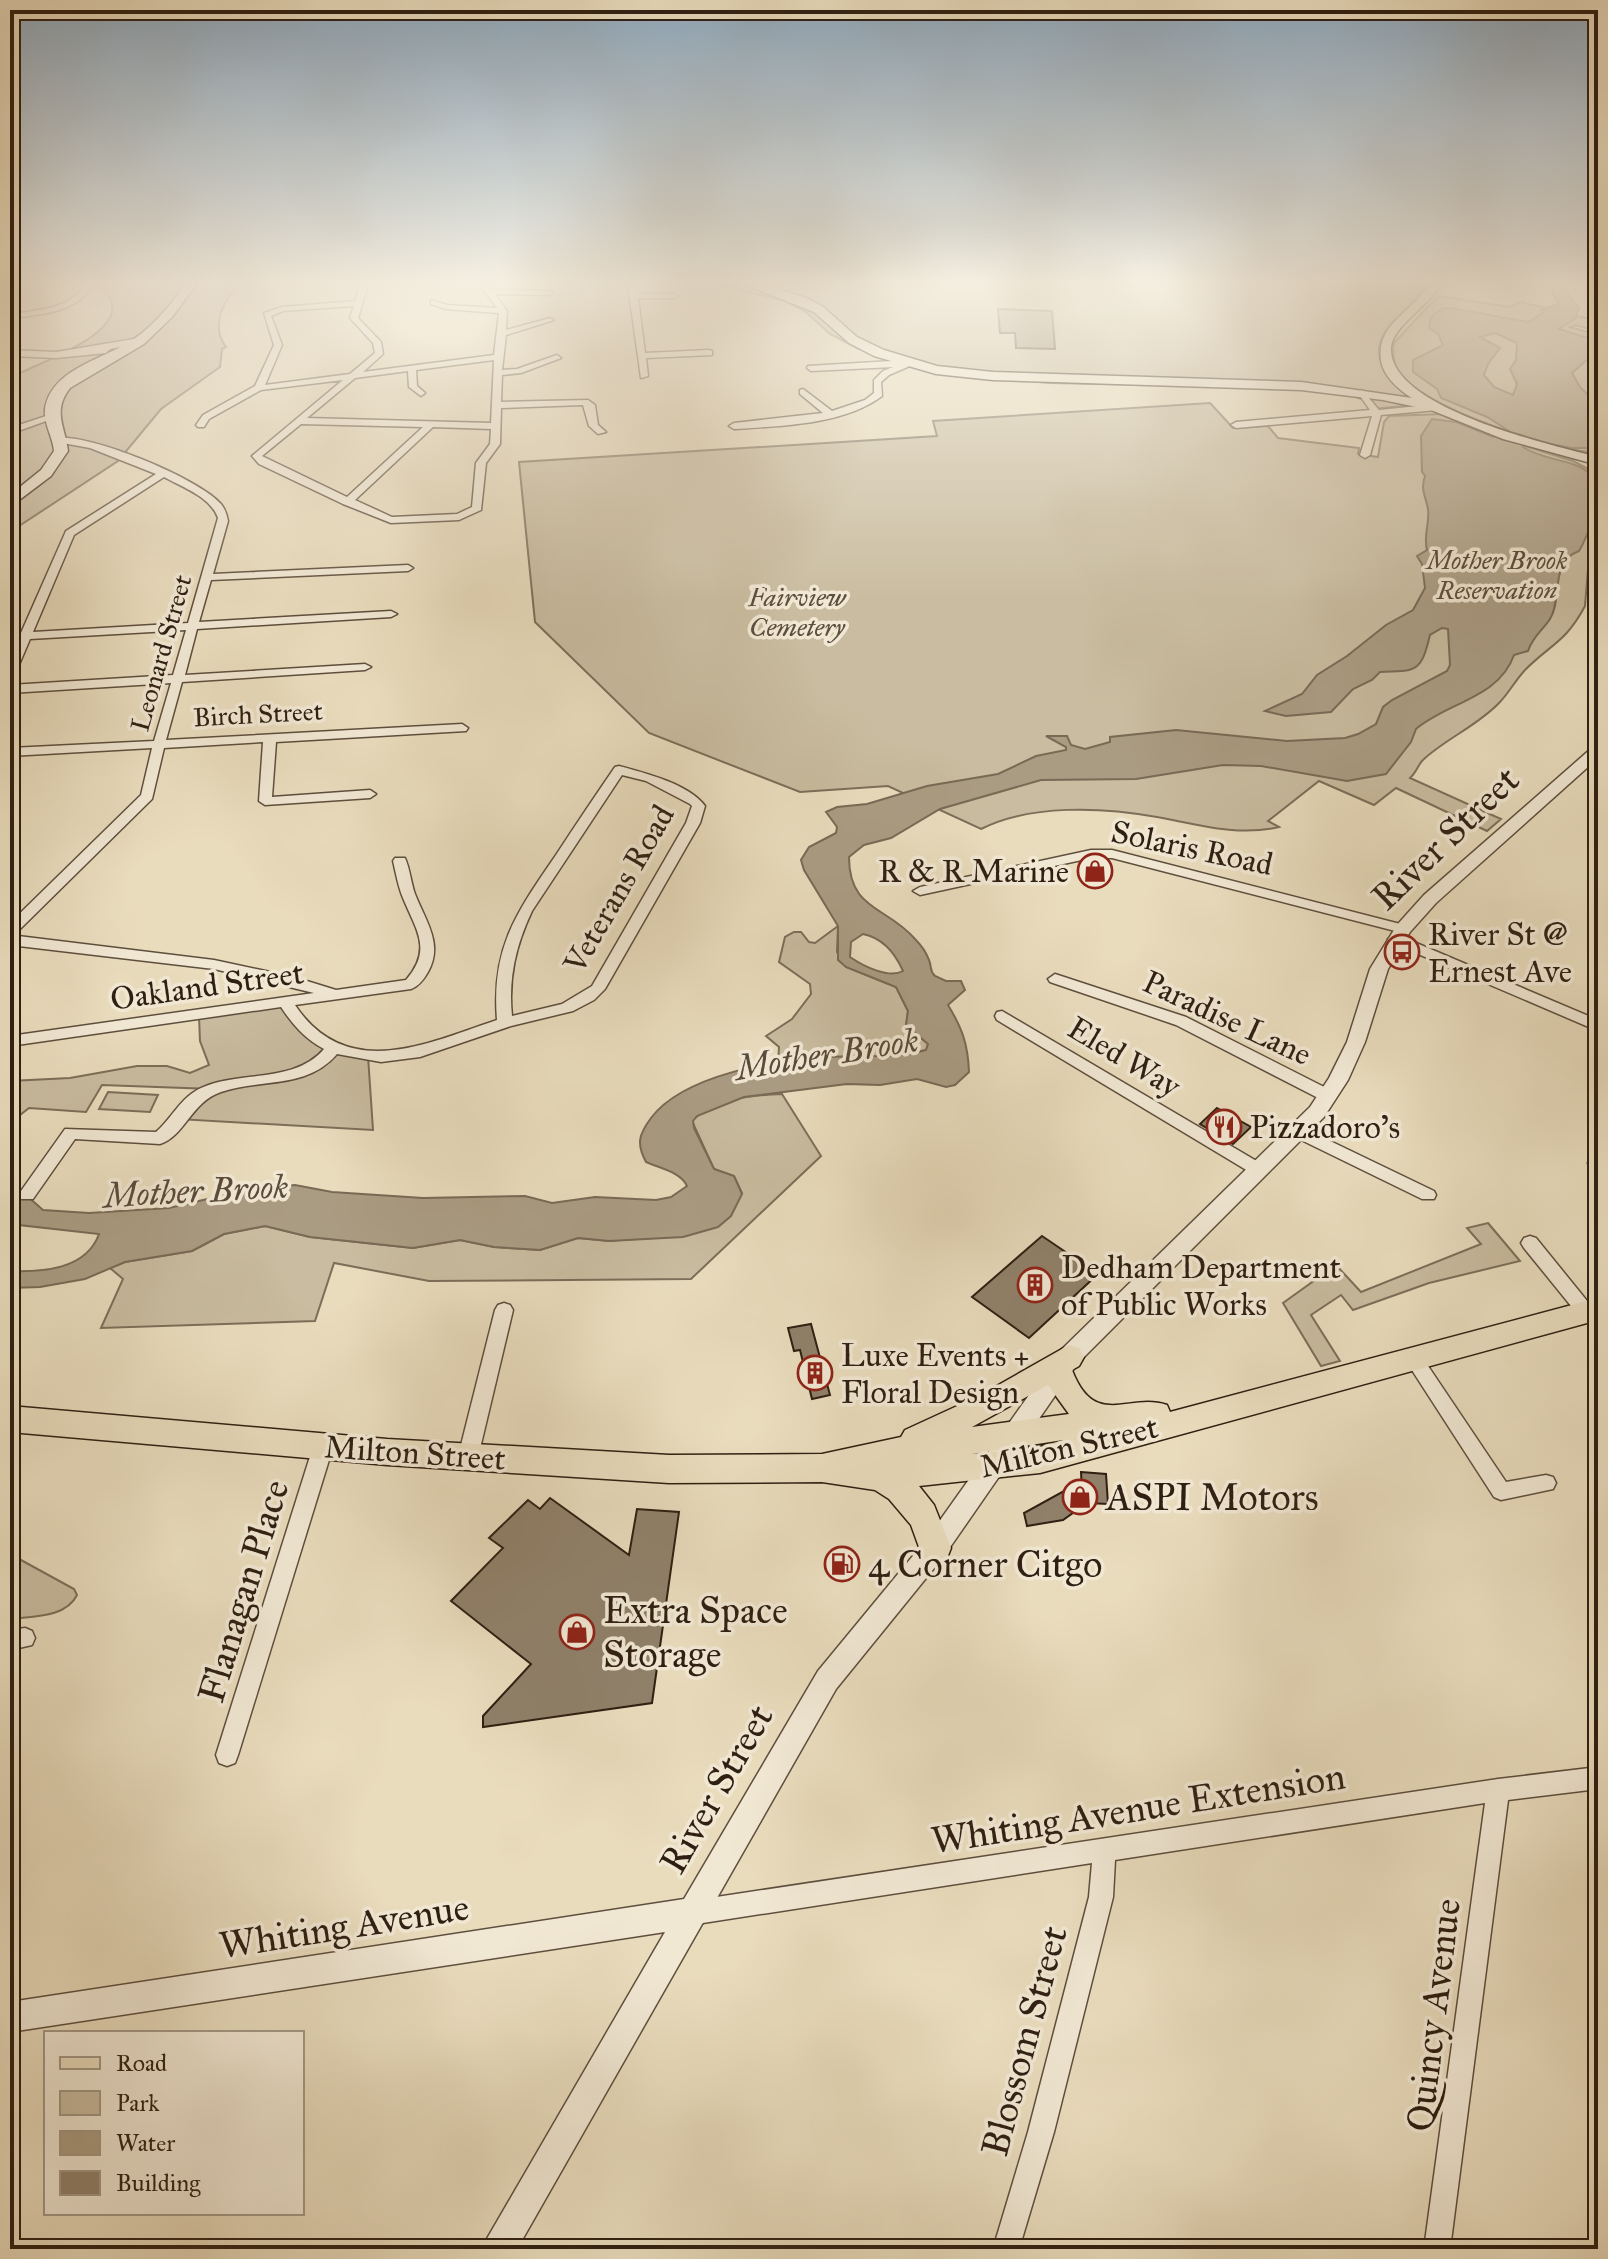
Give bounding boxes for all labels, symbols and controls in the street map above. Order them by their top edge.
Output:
park label: Mother Brook Reservation [1423,544,1568,606]
street label: Leonard Street [123,571,199,735]
park label: Fairview Cemetery [747,581,848,643]
street label: Birch Street [193,695,323,733]
street label: River Street [1362,756,1528,920]
street label: Veterans Road [555,798,683,981]
street label: Solaris Road [1108,812,1276,884]
place label: R & R Marine [878,852,1069,891]
shop icon: R & R Marine [1076,852,1114,890]
place label: River St @ Ernest Ave [1428,915,1572,991]
bus stop icon: River St @ Ernest Ave [1383,933,1421,971]
street label: Oakland Street [108,953,306,1019]
street label: Paradise Lane [1137,962,1317,1074]
street label: Eled Way [1061,1008,1188,1106]
water label: Mother Brook [730,1019,921,1089]
restaurant icon: Pizzadoro's [1205,1108,1243,1146]
place label: Pizzadoro's [1250,1108,1400,1147]
water label: Mother Brook [100,1166,289,1216]
place label: Dedham Department of Public Works [1061,1248,1341,1324]
building icon: Dedham Department of Public Works [1016,1266,1054,1304]
place label: Luxe Events + Floral Design [841,1336,1029,1412]
building icon: Luxe Events + Floral Design [796,1354,834,1392]
street label: Milton Street [976,1408,1162,1486]
street label: Milton Street [323,1427,507,1479]
street label: Flanagan Place [187,1474,299,1708]
place label: ASPI Motors [1104,1474,1319,1520]
shop icon: ASPI Motors [1061,1478,1099,1516]
place label: 4 Corner Citgo [868,1541,1102,1587]
fuel station icon: 4 Corner Citgo [823,1545,861,1583]
place label: Extra Space Storage [603,1587,788,1677]
shop icon: Extra Space Storage [558,1613,596,1651]
street label: River Street [649,1696,783,1882]
street label: Whiting Avenue Extension [928,1753,1348,1863]
street label: Whiting Avenue [216,1884,472,1968]
street label: Quincy Avenue [1396,1896,1470,2134]
street label: Blossom Street [971,1921,1077,2161]
legend [44,2031,304,2215]
text: Road [116,2048,167,2078]
text: Park [116,2088,160,2118]
text: Water [116,2128,175,2158]
text: Building [116,2168,201,2198]

